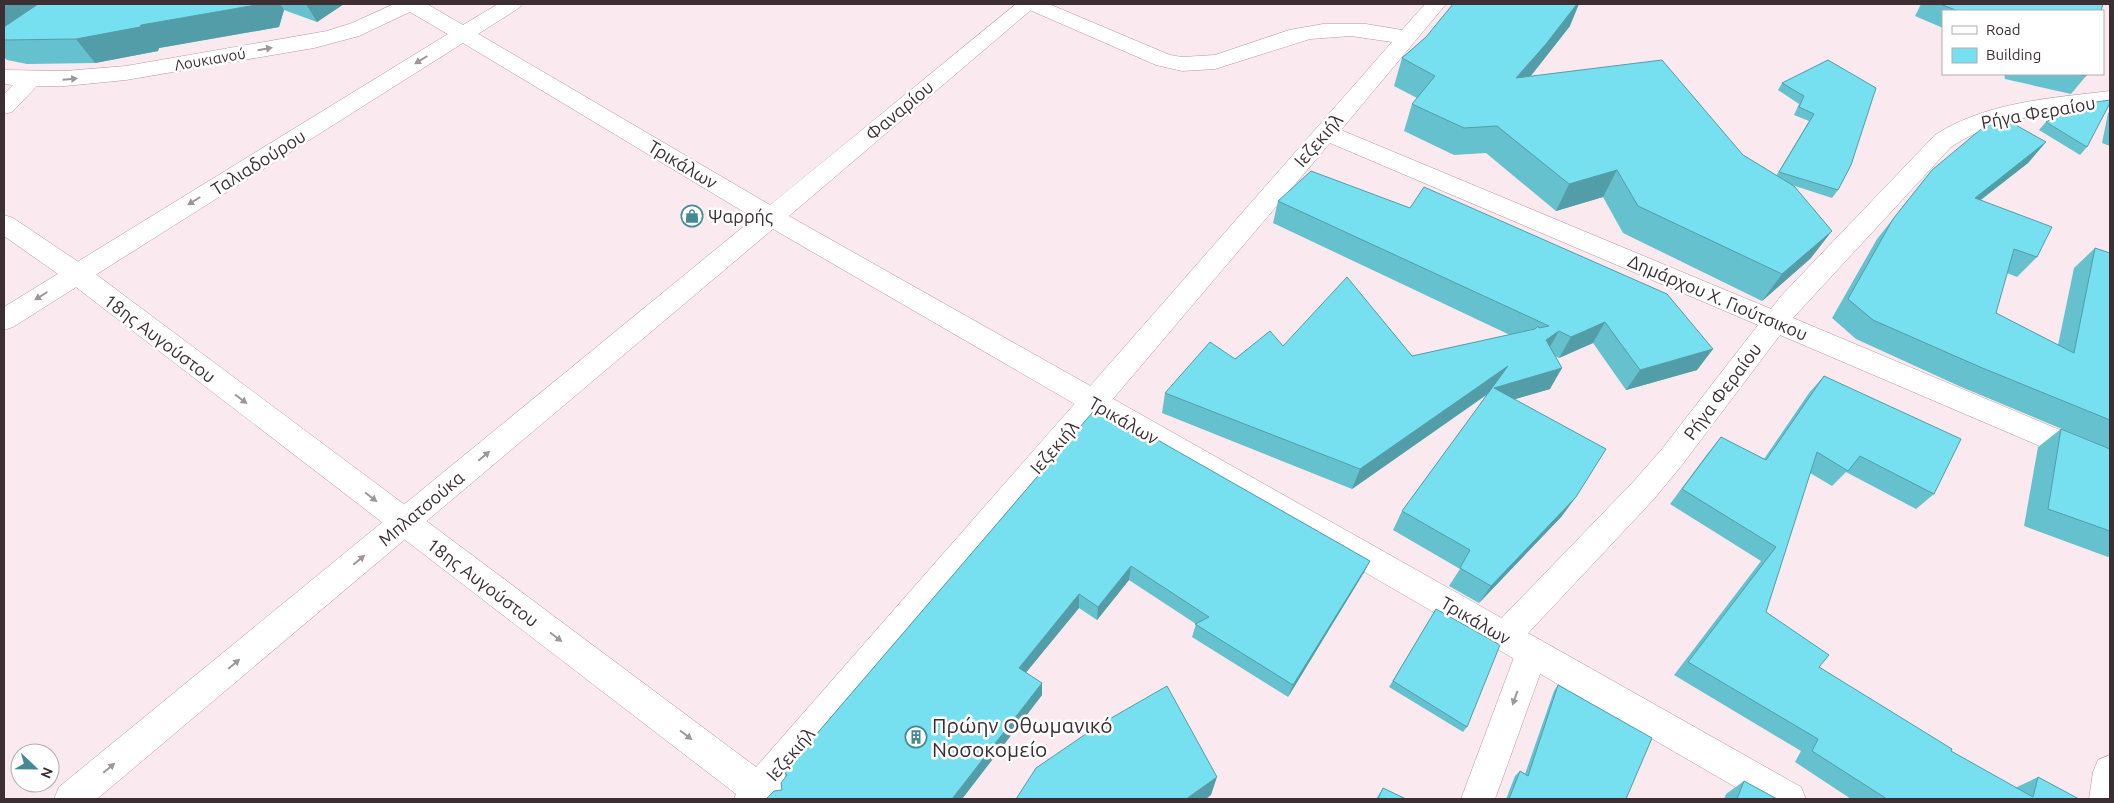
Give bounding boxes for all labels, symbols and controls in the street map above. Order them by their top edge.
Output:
legend [1942,10,2104,75]
text: Road [1986,21,2021,38]
street label: Λουκιανού [173,44,247,74]
one-way arrow [257,45,273,53]
text: Building [1986,46,2041,63]
one-way arrow [415,55,428,65]
one-way arrow [62,74,78,82]
street label: Φαναρίου [861,76,937,144]
street label: Ρήγα Φεραίου [1979,92,2097,132]
street label: Ιεζεκιήλ [1290,109,1347,171]
street label: Ταλιαδούρου [207,125,309,199]
street label: Τρικάλων [645,136,721,193]
one-way arrow [188,197,201,206]
shop icon: Ψαρρής [680,204,704,228]
place label: Ψαρρής [708,206,773,227]
street label: Δημάρχου Χ. Γιούτσικου [1625,250,1811,344]
street label: 18ης Αυγούστου [100,290,220,387]
one-way arrow [35,292,48,301]
street label: Ρήγα Φεραίου [1679,339,1765,443]
street label: Τρικάλων [1086,392,1163,448]
one-way arrow [234,394,248,404]
street label: Ιεζεκιήλ [1026,416,1083,478]
one-way arrow [477,451,490,462]
street label: Μπλατσούκα [374,466,468,549]
one-way arrow [364,492,378,502]
street label: 18ης Αυγούστου [423,534,543,631]
one-way arrow [352,555,365,566]
street label: Τρικάλων [1438,592,1515,648]
one-way arrow [549,632,562,643]
one-way arrow [227,659,240,670]
one-way arrow [1511,690,1518,705]
place label: Πρώην Οθωμανικό Νοσοκομείο [932,713,1113,761]
street label: Ιεζεκιήλ [762,723,819,785]
building icon: Πρώην Οθωμανικό Νοσοκομείο [904,725,928,749]
one-way arrow [679,730,692,741]
north arrow [10,743,60,793]
one-way arrow [103,763,115,774]
text: N [38,765,56,781]

